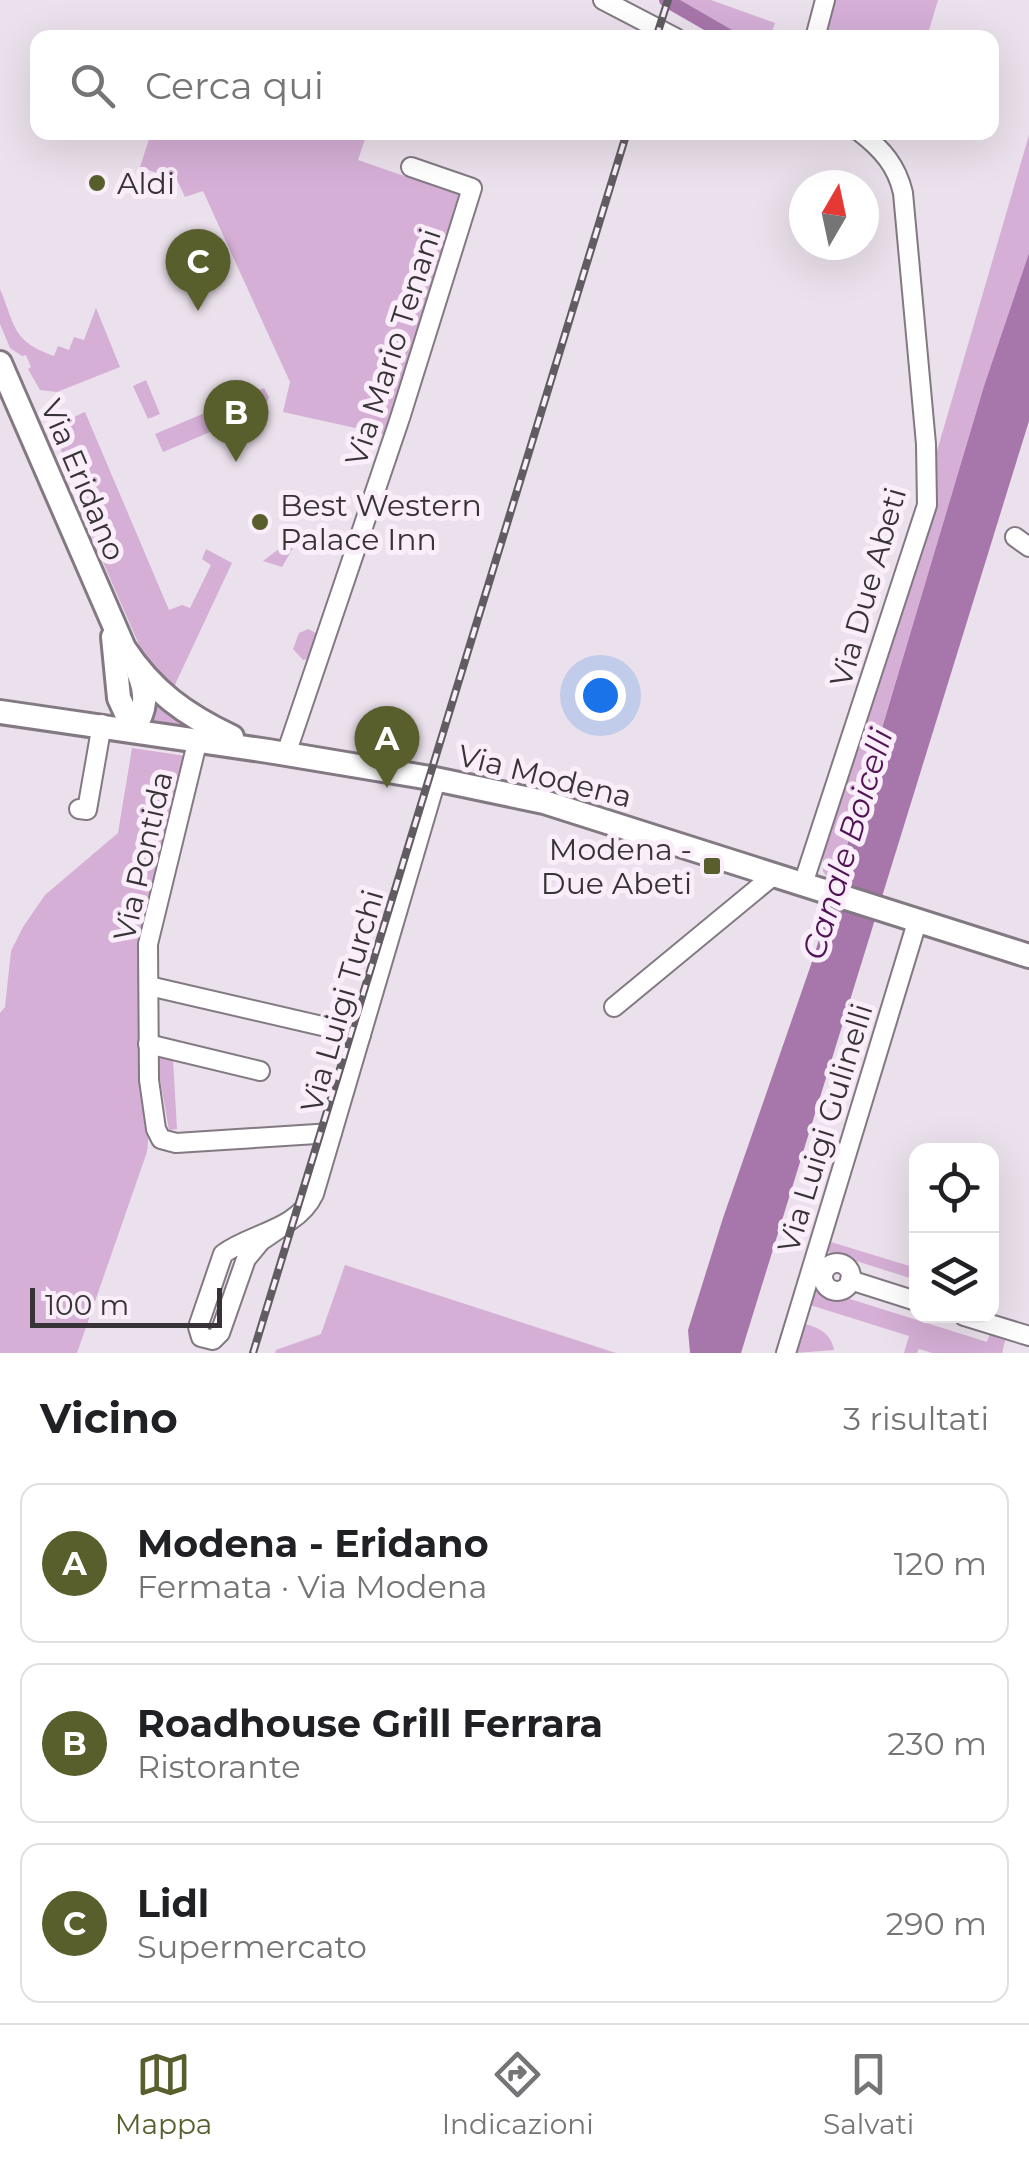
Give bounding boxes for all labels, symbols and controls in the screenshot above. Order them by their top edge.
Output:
search box [30,30,999,140]
icon: search [65,58,120,113]
text: Cerca qui [145,62,324,109]
place label: Aldi [117,165,175,202]
north arrow [789,170,879,260]
marker: Aldi [86,172,108,194]
street label: Via Mario Tenani [337,224,449,470]
pin: C [166,228,230,311]
pin: B [204,380,268,462]
street label: Via Eridano [33,394,133,566]
street label: Via Due Abeti [822,483,914,691]
place label: Best Western Palace Inn [280,487,482,558]
marker: Best Western Palace Inn [249,511,271,533]
your location [575,670,626,721]
pin: A [354,706,420,788]
water label: Canale Boicelli [793,723,901,964]
street label: Via Modena [454,737,636,815]
street label: Via Pontida [106,768,180,944]
place label: Modena - Due Abeti [541,831,692,902]
marker: Modena - Due Abeti [701,855,723,877]
street label: Via Luigi Turchi [293,885,391,1117]
street label: Via Luigi Gulinelli [770,999,880,1257]
map controls [909,1143,999,1323]
button: locate [909,1143,999,1233]
button: layers [909,1233,999,1323]
scale bar [30,1283,222,1328]
text: 100 m [45,1288,129,1322]
text: Vicino [40,1392,178,1444]
text: 3 risultati [843,1399,989,1438]
text: Modena - Eridano [137,1520,489,1567]
text: A [62,1544,87,1583]
text: 120 m [894,1544,987,1583]
text: Fermata · Via Modena [137,1567,487,1606]
text: Roadhouse Grill Ferrara [137,1700,603,1747]
text: B [62,1724,87,1763]
text: 230 m [887,1724,987,1763]
text: Ristorante [137,1747,301,1786]
text: Lidl [137,1880,209,1927]
text: C [63,1904,86,1943]
text: 290 m [886,1904,987,1943]
text: Supermercato [137,1927,367,1966]
tab: Mappa [115,2047,212,2141]
tab: Indicazioni [442,2047,594,2141]
tab: Salvati [823,2047,914,2141]

